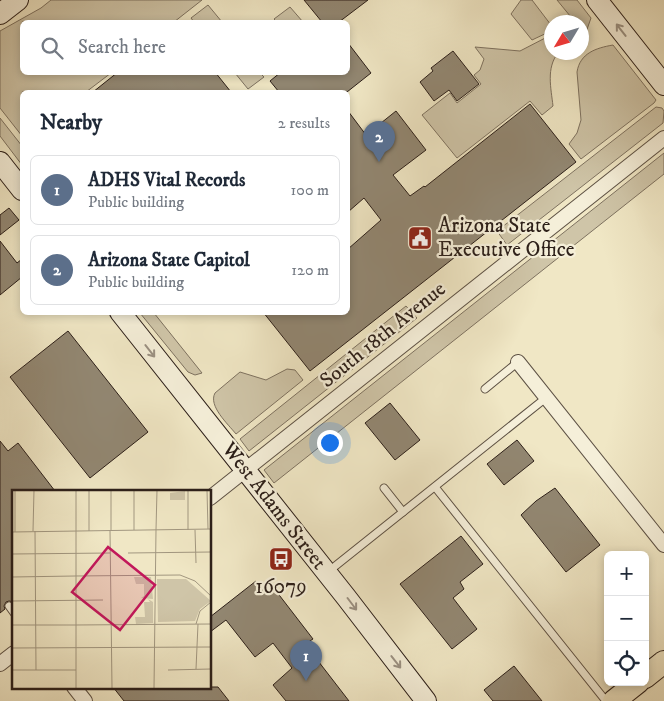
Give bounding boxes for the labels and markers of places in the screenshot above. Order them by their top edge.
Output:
pin: 2 [363,121,395,162]
place label: Arizona State Executive Office [438,213,575,263]
public building icon: Arizona State Executive Office [407,225,433,251]
bus stop icon: 16079 [268,546,294,572]
place label: 16079 [255,574,307,600]
pin: 1 [290,640,322,681]

